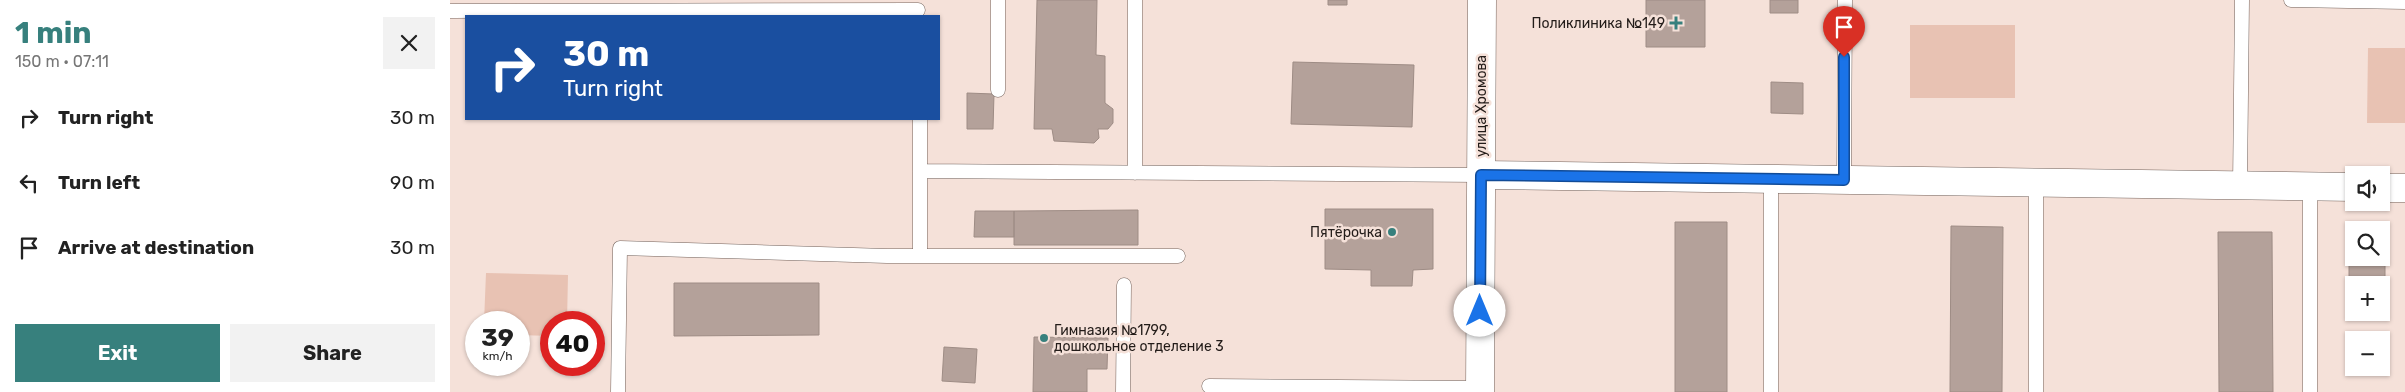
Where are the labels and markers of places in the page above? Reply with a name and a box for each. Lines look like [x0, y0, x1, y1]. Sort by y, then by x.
pin [1823, 6, 1865, 57]
place label: Поликлиника №149 [1532, 15, 1665, 32]
marker: Поликлиника №149 [1669, 16, 1683, 30]
place label: Пятёрочка [1310, 224, 1382, 241]
marker: Пятёрочка [1386, 226, 1398, 238]
place label: Гимназия №1799, дошкольное отделение 3 [1054, 322, 1224, 355]
marker: Гимназия №1799, дошкольное отделение 3 [1038, 332, 1050, 344]

